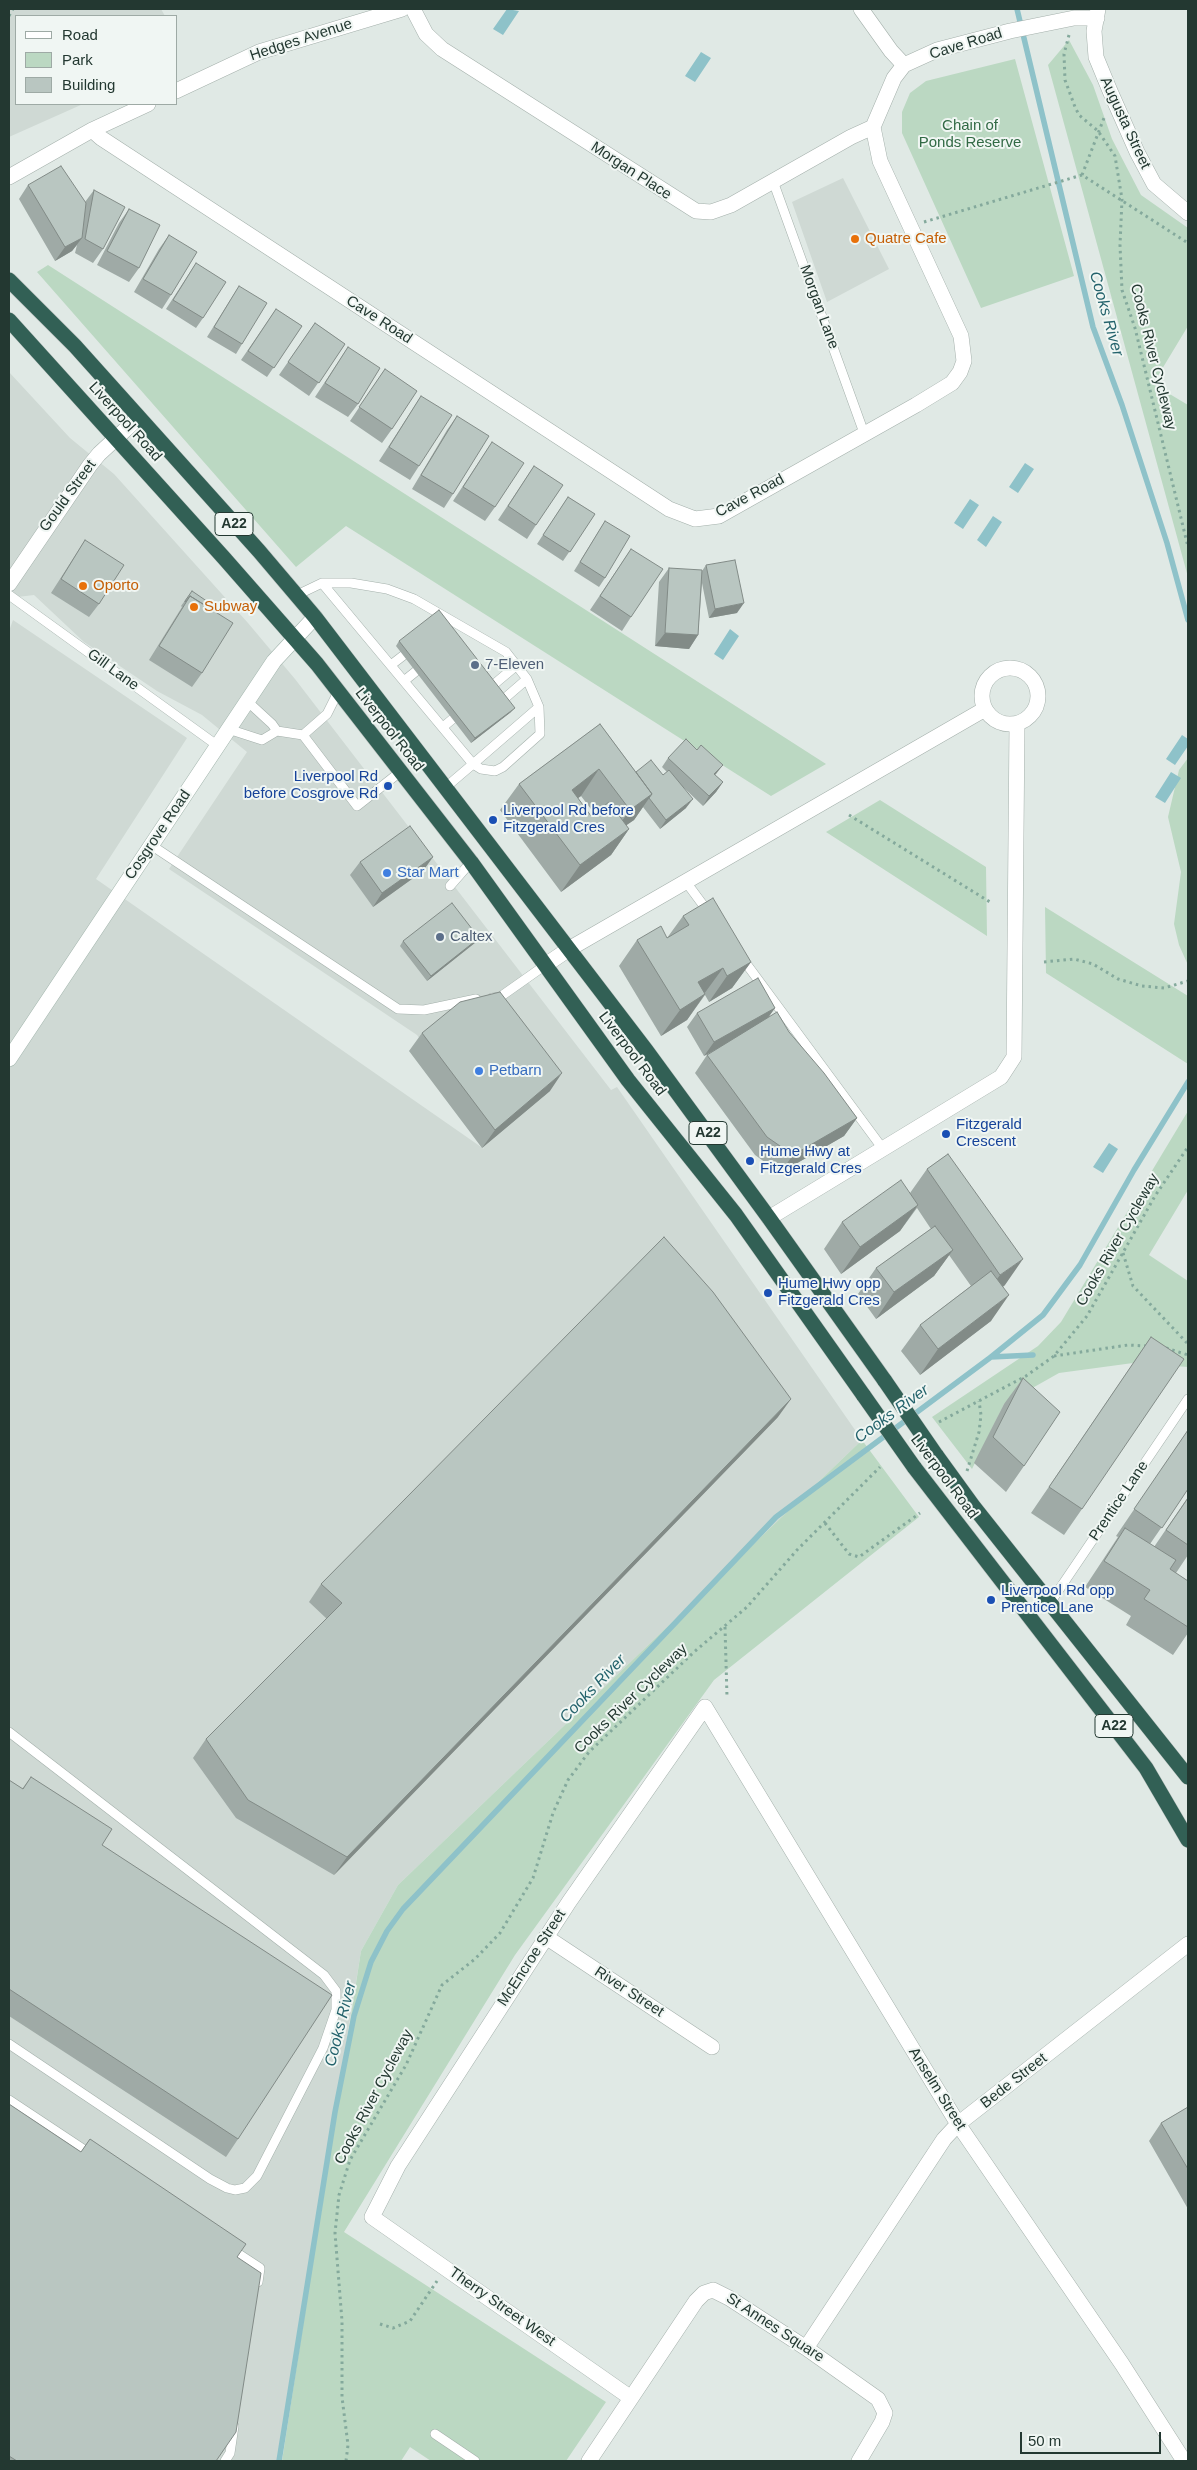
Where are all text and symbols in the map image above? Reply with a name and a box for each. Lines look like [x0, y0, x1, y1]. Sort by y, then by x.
legend [15, 15, 178, 105]
street label: Hedges Avenue [248, 15, 354, 65]
street label: Cave Road [927, 24, 1005, 64]
text: Road [62, 26, 98, 43]
text: Park [62, 51, 93, 68]
street label: Augusta Street [1096, 74, 1154, 172]
text: Building [62, 76, 115, 93]
park label: Chain of Ponds Reserve [919, 117, 1021, 152]
street label: Morgan Place [587, 138, 675, 204]
place label: Quatre Cafe [865, 230, 947, 248]
marker: Quatre Cafe [849, 233, 861, 245]
street label: Morgan Lane [795, 262, 843, 352]
water label: Cooks River [1085, 269, 1127, 359]
street label: Cooks River Cycleway [1126, 282, 1180, 432]
street label: Cave Road [343, 292, 415, 348]
street label: Liverpool Road [85, 378, 165, 466]
street label: Gould Street [36, 457, 100, 535]
street label: Cave Road [713, 470, 787, 522]
road number: A22 [215, 512, 253, 536]
place label: Oporto [93, 577, 139, 595]
marker: Oporto [77, 580, 89, 592]
place label: Subway [204, 598, 257, 616]
marker: Subway [188, 601, 200, 613]
street label: Gill Lane [84, 645, 142, 695]
place label: 7-Eleven [485, 656, 544, 674]
marker: 7-Eleven [469, 659, 481, 671]
street label: Liverpool Road [351, 685, 427, 775]
place label: Liverpool Rd before Cosgrove Rd [244, 768, 378, 803]
marker: Liverpool Rd before Cosgrove Rd [382, 780, 394, 792]
street label: Cosgrove Road [121, 787, 195, 883]
place label: Liverpool Rd before Fitzgerald Cres [503, 802, 634, 837]
marker: Liverpool Rd before Fitzgerald Cres [487, 814, 499, 826]
place label: Star Mart [397, 864, 459, 882]
marker: Star Mart [381, 867, 393, 879]
place label: Caltex [450, 928, 493, 946]
marker: Caltex [434, 931, 446, 943]
street label: Liverpool Road [594, 1008, 670, 1100]
place label: Petbarn [489, 1062, 542, 1080]
marker: Petbarn [473, 1065, 485, 1077]
place label: Fitzgerald Crescent [956, 1116, 1022, 1151]
road number: A22 [689, 1122, 727, 1144]
marker: Fitzgerald Crescent [940, 1128, 952, 1140]
place label: Hume Hwy at Fitzgerald Cres [760, 1143, 862, 1178]
marker: Hume Hwy at Fitzgerald Cres [744, 1155, 756, 1167]
street label: Cooks River Cycleway [1073, 1171, 1163, 1309]
place label: Hume Hwy opp Fitzgerald Cres [778, 1275, 881, 1310]
marker: Hume Hwy opp Fitzgerald Cres [762, 1287, 774, 1299]
water label: Cooks River [851, 1381, 933, 1447]
street label: Liverpool Road [906, 1431, 982, 1523]
street label: Prentice Lane [1086, 1458, 1152, 1544]
place label: Liverpool Rd opp Prentice Lane [1001, 1582, 1114, 1617]
marker: Liverpool Rd opp Prentice Lane [985, 1594, 997, 1606]
street label: Cooks River Cycleway [571, 1640, 691, 1758]
water label: Cooks River [556, 1651, 630, 1727]
road number: A22 [1095, 1714, 1133, 1738]
street label: McEncroe Street [494, 1906, 570, 2010]
street label: River Street [591, 1963, 667, 2021]
water label: Cooks River [321, 1979, 361, 2069]
street label: Cooks River Cycleway [331, 2027, 417, 2167]
street label: Anselm Street [904, 2044, 970, 2134]
street label: Bede Street [977, 2050, 1051, 2112]
street label: Therry Street West [445, 2264, 559, 2350]
street label: St Annes Square [723, 2290, 827, 2366]
scale bar [1022, 2422, 1163, 2454]
text: 50 m [1028, 2432, 1061, 2449]

